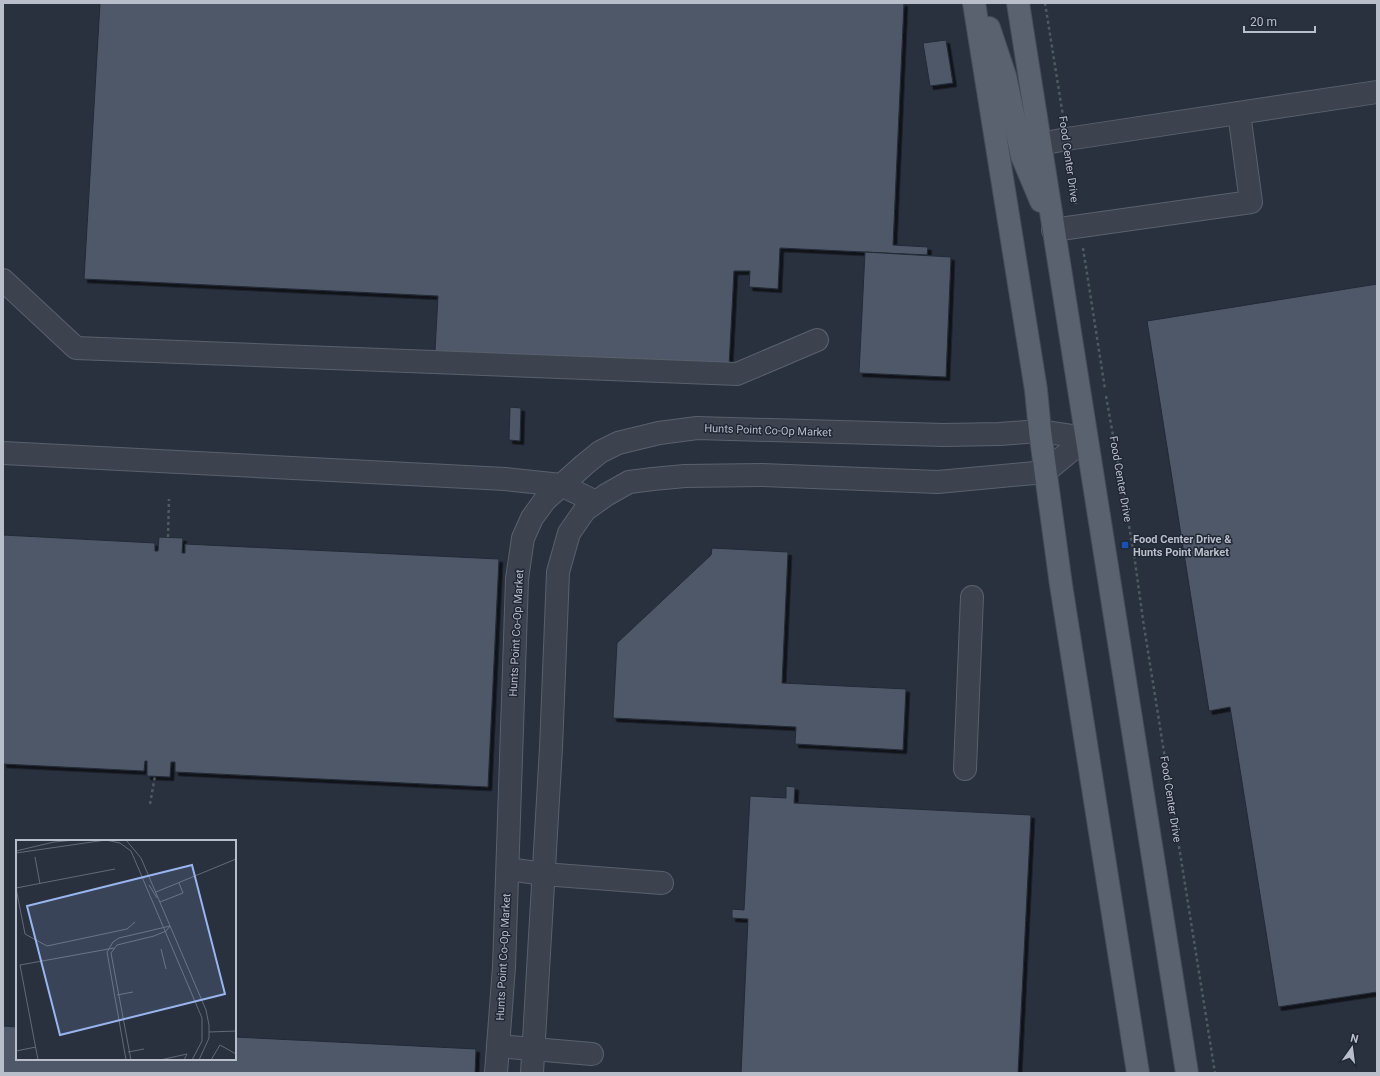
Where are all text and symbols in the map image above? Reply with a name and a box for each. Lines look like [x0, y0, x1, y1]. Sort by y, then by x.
scale bar [1244, 8, 1315, 34]
text: 20 m [1250, 15, 1277, 29]
street label: Food Center Drive [1056, 115, 1081, 203]
street label: Hunts Point Co-Op Market [704, 422, 832, 439]
street label: Food Center Drive [1107, 435, 1135, 523]
place label: Food Center Drive & Hunts Point Market [1133, 533, 1232, 559]
marker: Food Center Drive & Hunts Point Market [1120, 540, 1130, 550]
street label: Hunts Point Co-Op Market [507, 569, 526, 697]
street label: Food Center Drive [1157, 755, 1184, 843]
inset map [16, 840, 236, 1060]
street label: Hunts Point Co-Op Market [494, 893, 513, 1021]
north arrow [1332, 1028, 1372, 1068]
text: N [1349, 1032, 1360, 1046]

